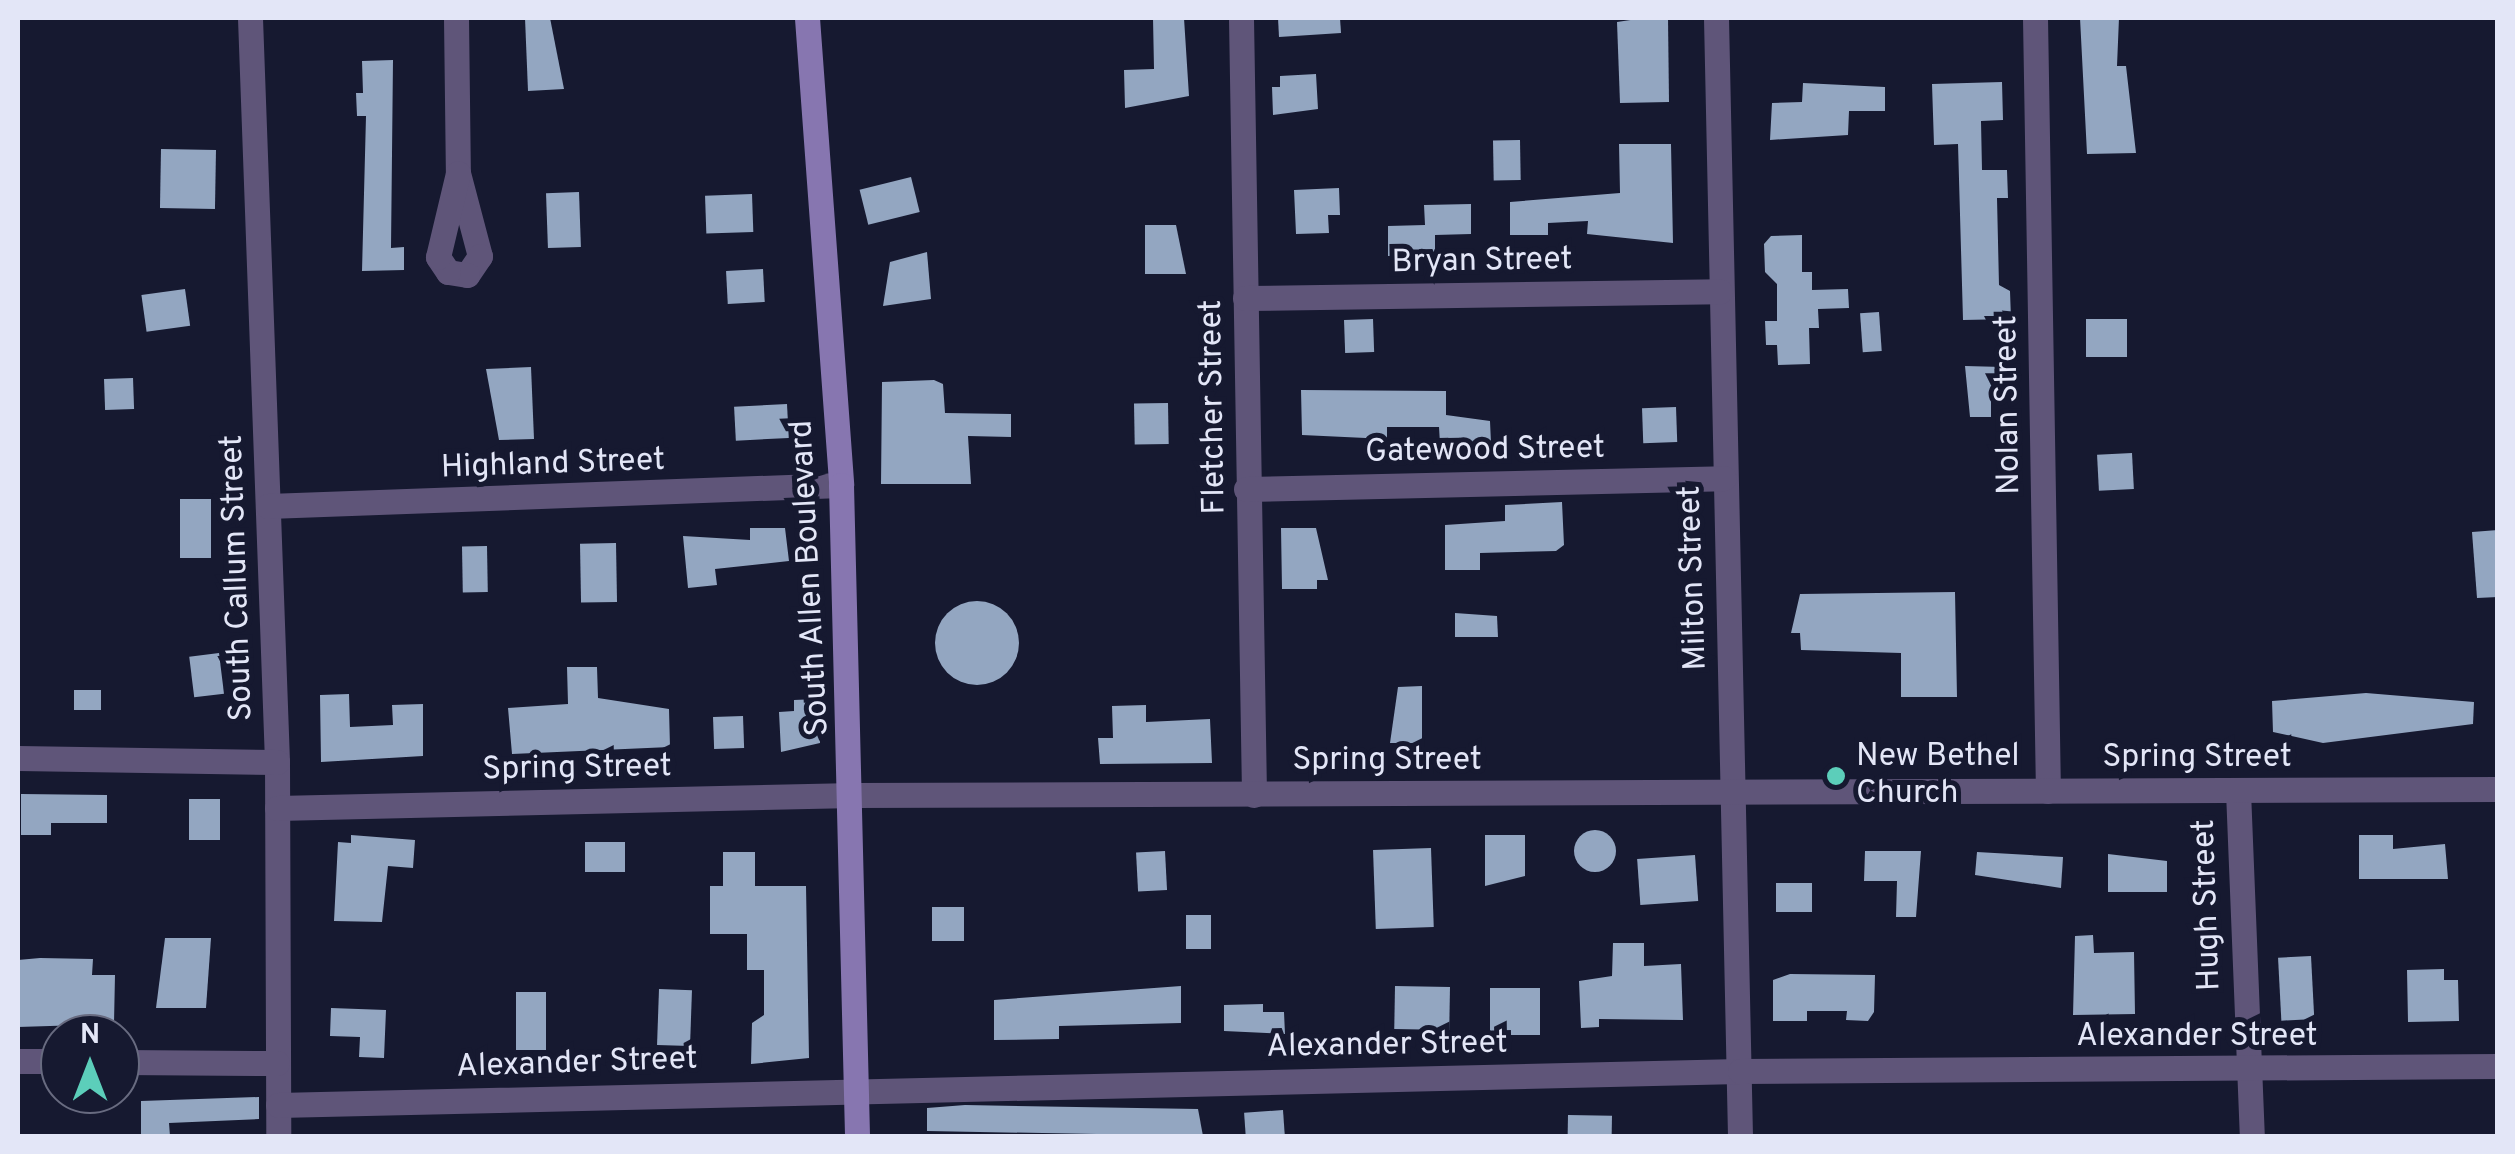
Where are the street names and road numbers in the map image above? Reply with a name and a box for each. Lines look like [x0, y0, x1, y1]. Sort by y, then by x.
street label: Bryan Street [1391, 241, 1573, 283]
street label: Fletcher Street [1193, 299, 1235, 515]
street label: Nolan Street [1988, 315, 2030, 495]
street label: South Allen Boulevard [784, 418, 838, 738]
street label: Gatewood Street [1365, 430, 1605, 472]
street label: South Callum Street [214, 434, 262, 722]
street label: Highland Street [440, 442, 666, 488]
street label: Milton Street [1672, 485, 1716, 671]
street label: Spring Street [2102, 739, 2292, 777]
street label: Spring Street [1292, 742, 1482, 780]
street label: Spring Street [482, 748, 672, 790]
street label: Hugh Street [2186, 818, 2230, 992]
street label: Alexander Street [2076, 1018, 2318, 1056]
street label: Alexander Street [1266, 1025, 1508, 1067]
street label: Alexander Street [456, 1041, 698, 1087]

